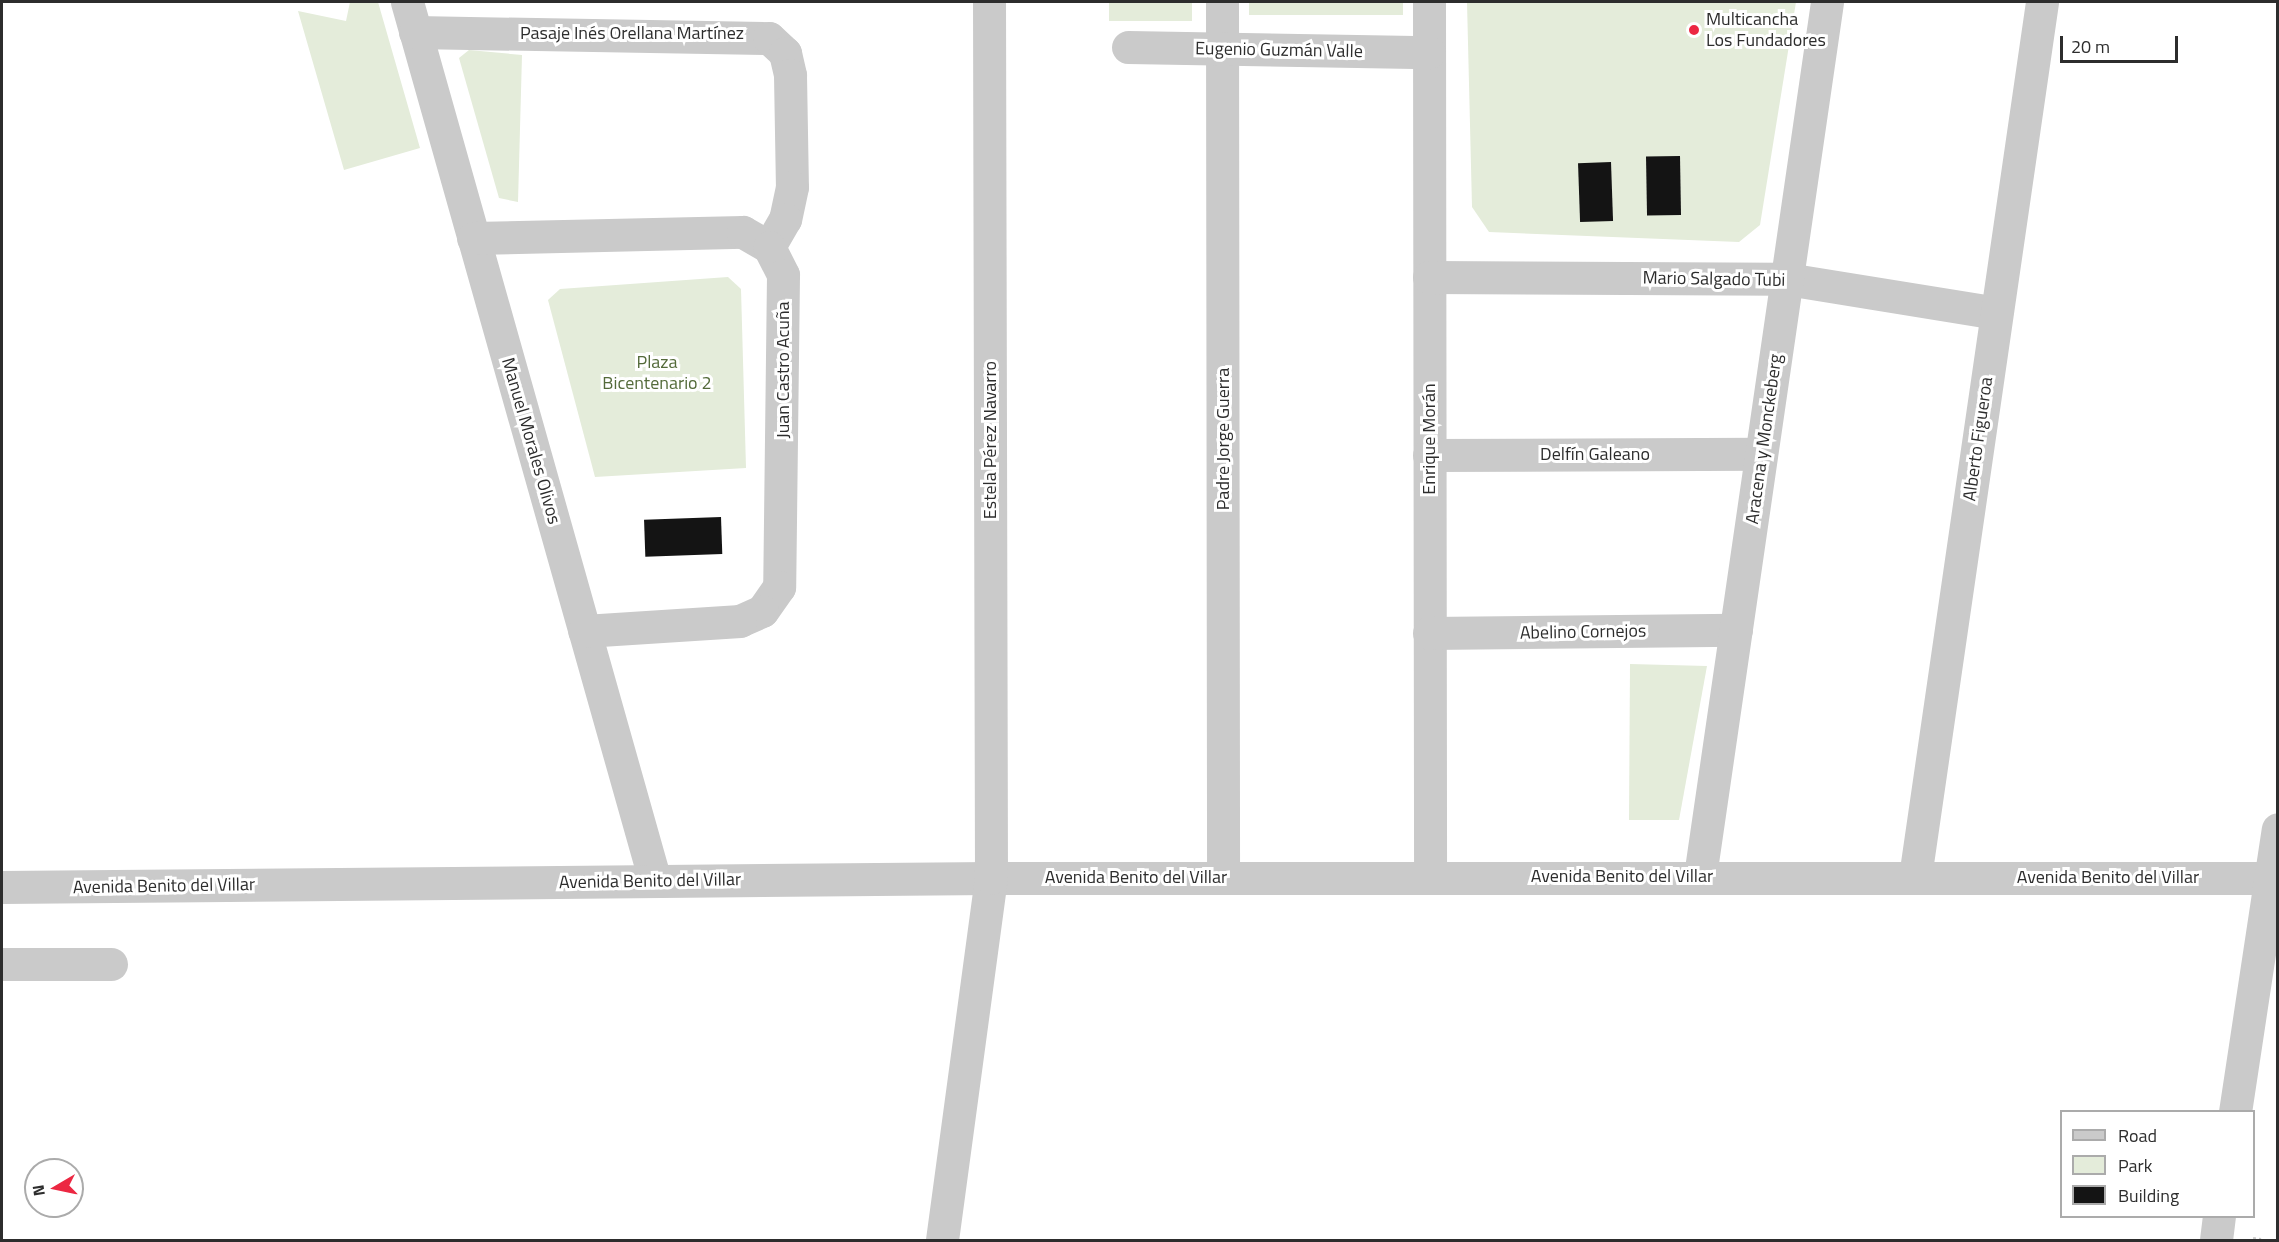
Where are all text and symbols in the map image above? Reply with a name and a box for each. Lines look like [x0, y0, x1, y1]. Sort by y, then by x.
place label: Multicancha Los Fundadores [1706, 9, 1826, 52]
street label: Pasaje Inés Orellana Martínez [520, 22, 744, 44]
marker: Multicancha Los Fundadores [1687, 23, 1701, 37]
scale bar [2063, 24, 2182, 62]
text: 20 m [2071, 33, 2110, 60]
street label: Eugenio Guzmán Valle [1195, 38, 1363, 62]
street label: Mario Salgado Tubi [1642, 267, 1786, 291]
street label: Juan Castro Acuña [772, 301, 794, 439]
park label: Plaza Bicentenario 2 [602, 352, 712, 394]
street label: Aracena y Monckeberg [1741, 353, 1787, 525]
street label: Manuel Morales Olivos [497, 355, 565, 527]
street label: Estela Pérez Navarro [979, 361, 1001, 519]
street label: Padre Jorge Guerra [1212, 368, 1234, 510]
street label: Alberto Figueroa [1959, 375, 1997, 503]
street label: Enrique Morán [1418, 383, 1440, 495]
street label: Delfín Galeano [1540, 443, 1650, 465]
street label: Abelino Cornejos [1520, 620, 1646, 644]
street label: Avenida Benito del Villar [1531, 865, 1713, 887]
street label: Avenida Benito del Villar [1045, 866, 1227, 888]
street label: Avenida Benito del Villar [2017, 866, 2199, 888]
street label: Avenida Benito del Villar [559, 869, 741, 893]
street label: Avenida Benito del Villar [73, 874, 255, 898]
legend [2060, 1110, 2255, 1218]
text: Road [2118, 1122, 2157, 1149]
text: Park [2118, 1152, 2152, 1179]
north arrow [24, 1158, 84, 1218]
text: Building [2118, 1182, 2179, 1209]
text: N [25, 1183, 51, 1198]

